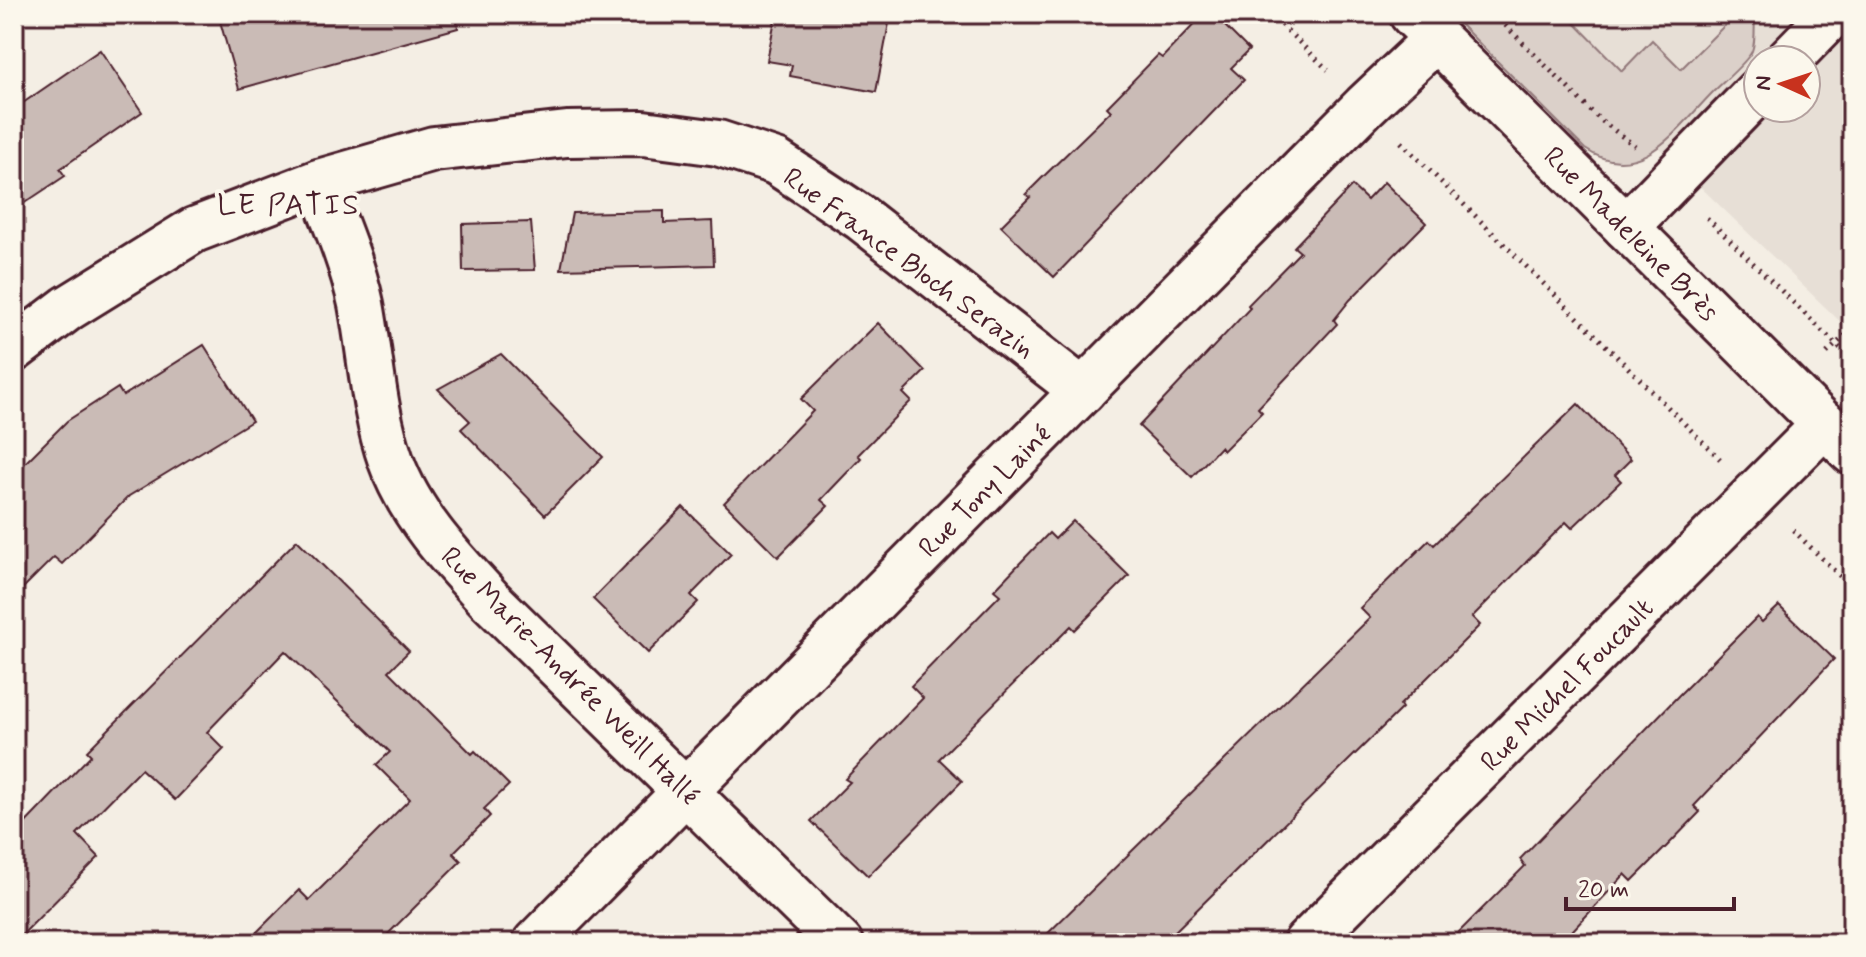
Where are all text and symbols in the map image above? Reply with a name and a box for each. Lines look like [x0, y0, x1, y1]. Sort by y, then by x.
north arrow [1742, 44, 1822, 124]
text: N [1750, 75, 1778, 91]
street label: Rue Madeleine Brès [1535, 139, 1726, 330]
street label: Rue France Bloch Serazin [775, 160, 1042, 368]
district label: LE PATIS [217, 186, 361, 225]
street label: Rue Tony Lainé [911, 417, 1060, 566]
street label: Rue Marie-Andrée Weill Hallé [432, 539, 707, 814]
street label: Rue Michel Foucault [1473, 591, 1663, 781]
scale bar [1566, 861, 1734, 911]
text: 20 m [1578, 875, 1629, 906]

